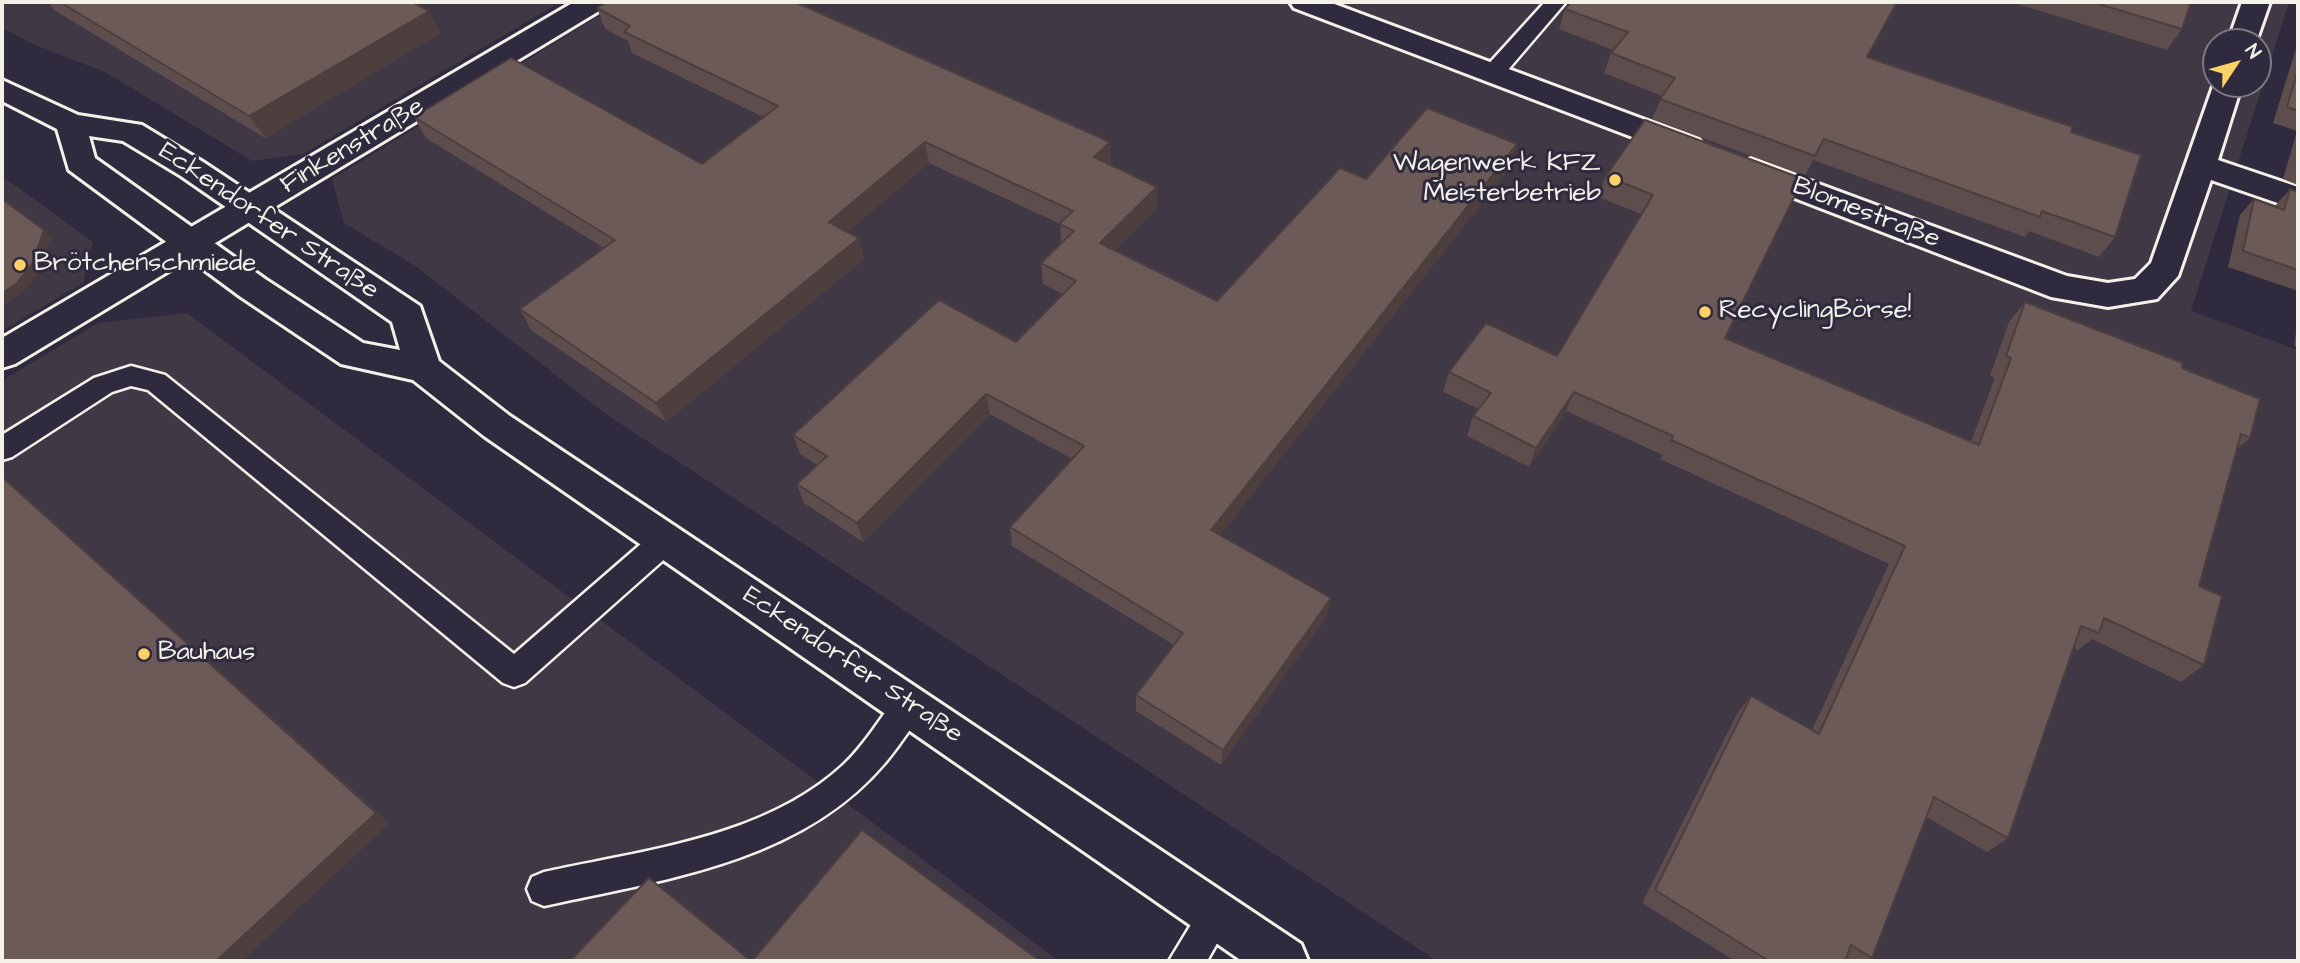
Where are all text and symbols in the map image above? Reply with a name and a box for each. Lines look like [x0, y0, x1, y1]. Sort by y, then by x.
north arrow [2202, 28, 2272, 98]
text: N [2238, 39, 2267, 64]
street label: Finkenstraße [276, 92, 430, 202]
street label: Eckendorfer Straße [152, 137, 384, 307]
place label: Wagenwerk KFZ Meisterbetrieb [1393, 149, 1601, 210]
marker: Wagenwerk KFZ Meisterbetrieb [1607, 172, 1623, 188]
street label: Blomestraße [1788, 172, 1944, 256]
place label: Brötchenschmiede [34, 249, 256, 281]
marker: Brötchenschmiede [12, 257, 28, 273]
place label: RecyclingBörse! [1719, 296, 1911, 328]
marker: RecyclingBörse! [1697, 304, 1713, 320]
street label: Eckendorfer Straße [736, 581, 968, 751]
place label: Bauhaus [158, 638, 255, 670]
marker: Bauhaus [136, 646, 152, 662]

